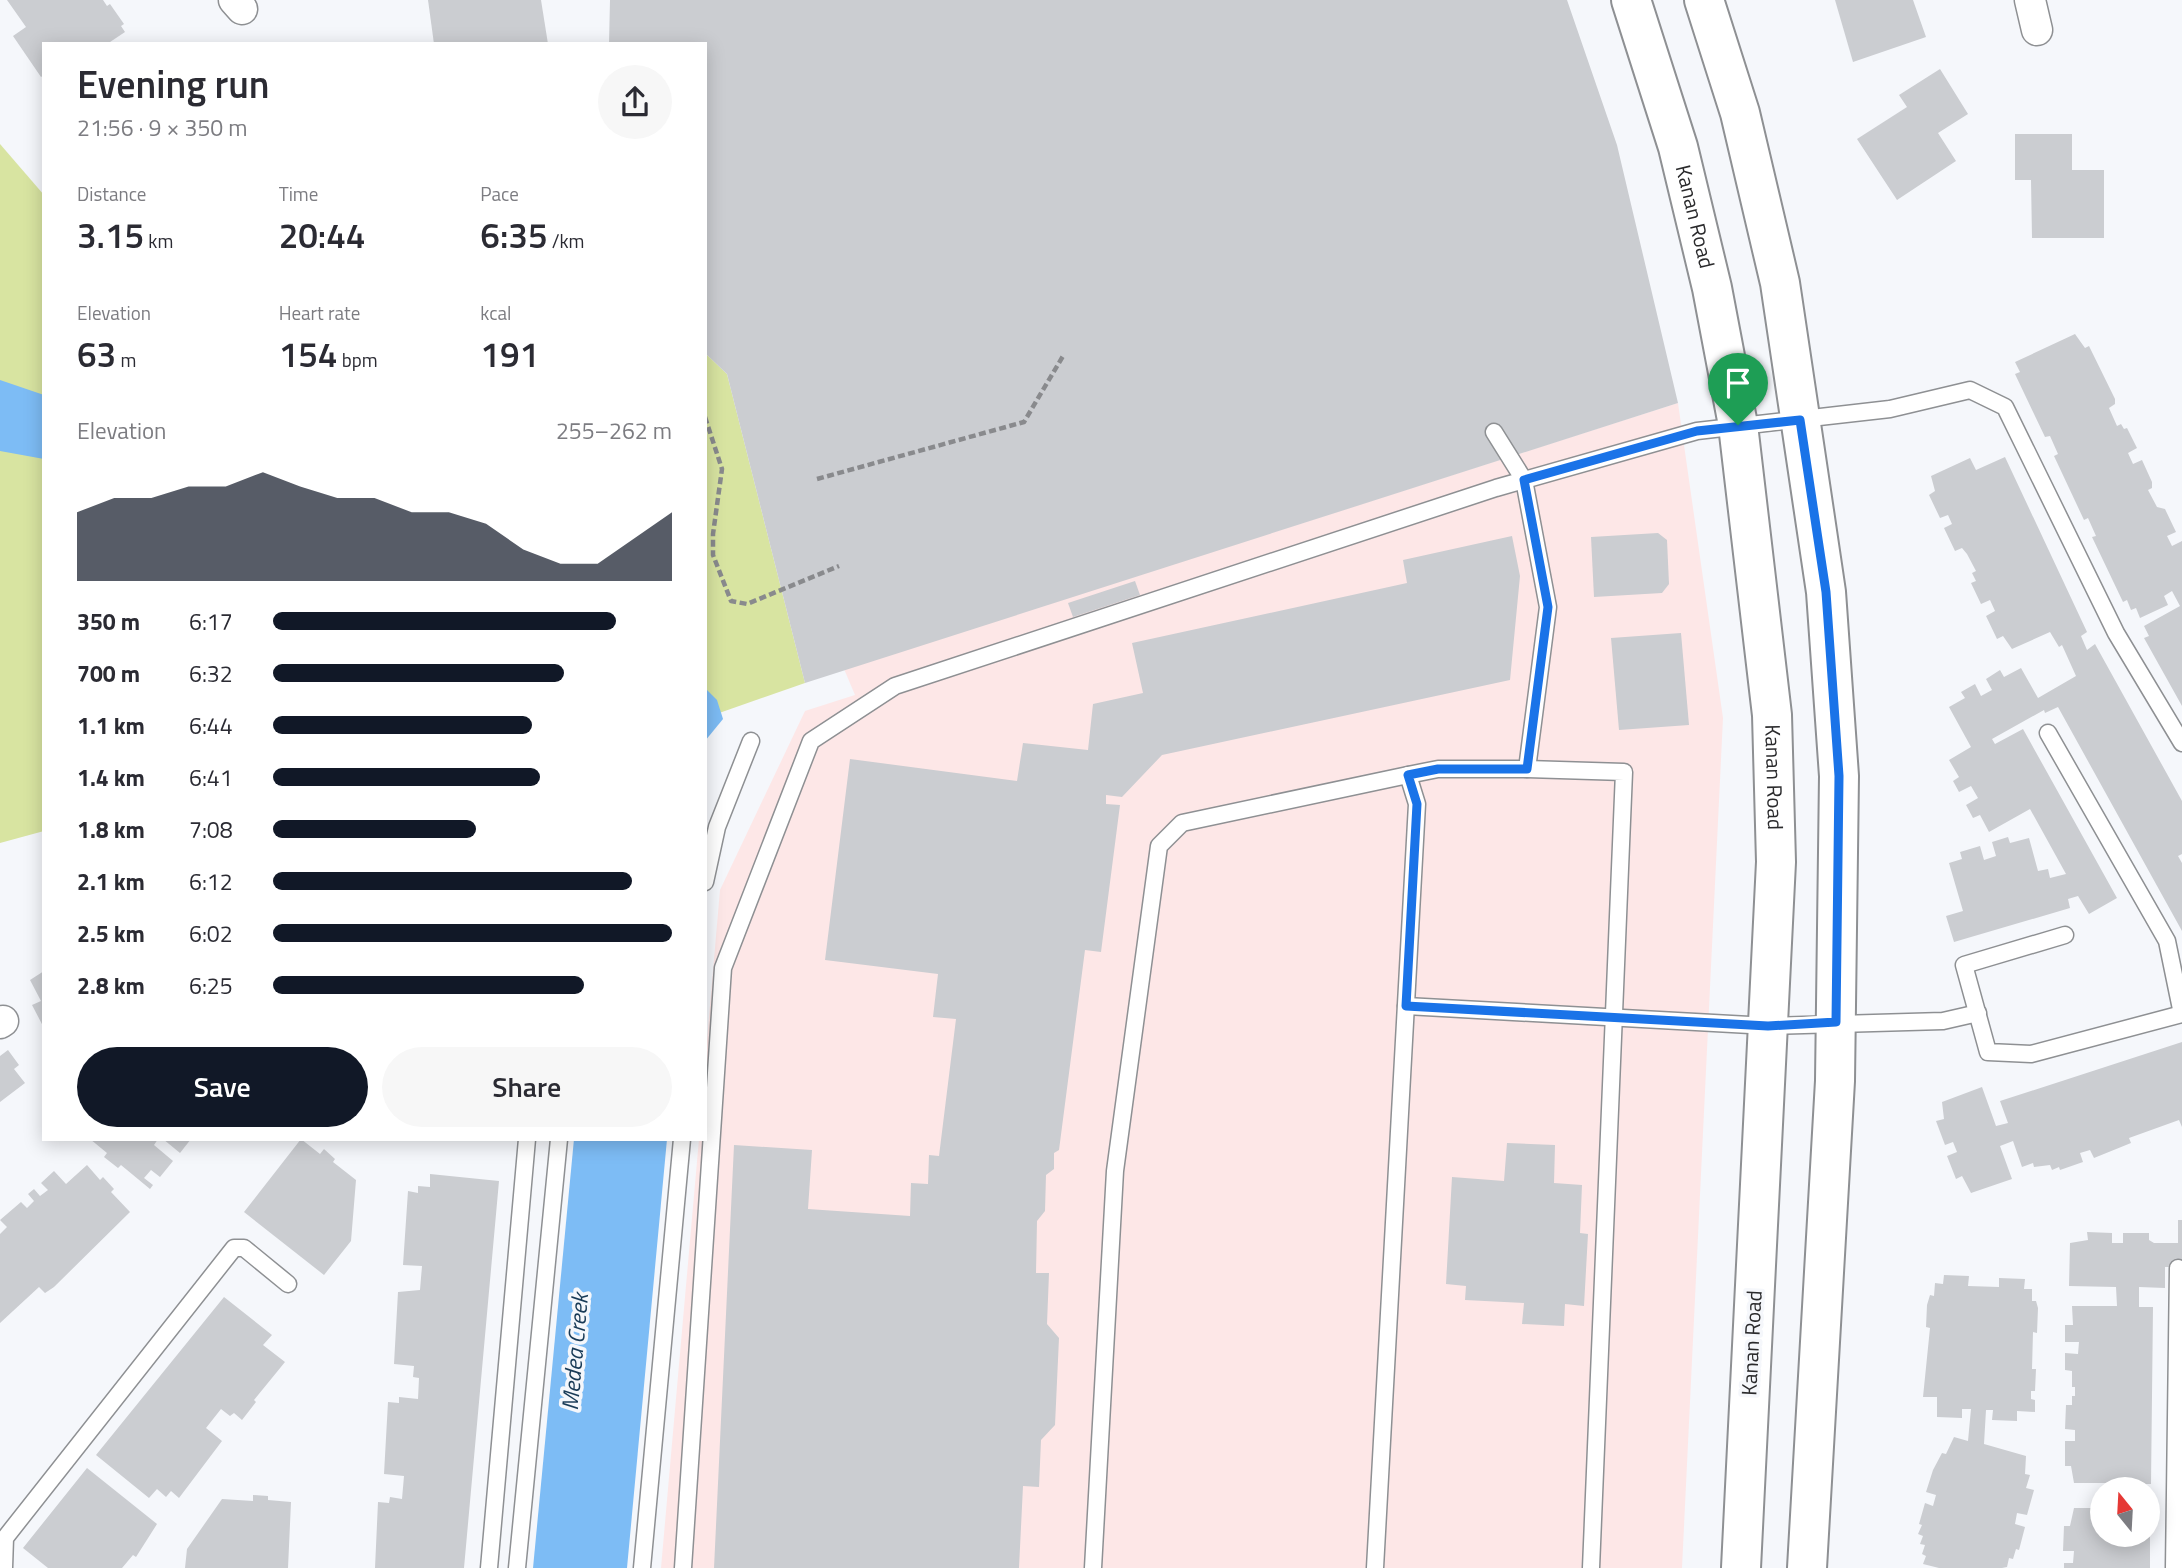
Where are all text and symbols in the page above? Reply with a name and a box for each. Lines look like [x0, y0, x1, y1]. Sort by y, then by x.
text: Evening run [77, 55, 270, 113]
button: share [598, 65, 672, 139]
text: 21:56 · 9 × 350 m [77, 110, 247, 145]
street label: Kanan Road [1668, 161, 1724, 272]
text: Distance [77, 179, 146, 208]
text: Time [279, 179, 318, 208]
text: Pace [480, 179, 519, 208]
text: 3.15 [77, 208, 144, 262]
text: 20:44 [279, 208, 365, 262]
text: 6:35 [480, 208, 548, 262]
text: km [144, 226, 173, 255]
text: /km [548, 226, 585, 255]
text: Elevation [77, 298, 151, 327]
text: Heart rate [279, 298, 360, 327]
text: kcal [480, 298, 511, 327]
text: 63 [77, 327, 116, 381]
text: 154 [279, 327, 337, 381]
text: 191 [480, 327, 539, 381]
text: m [116, 345, 136, 374]
text: bpm [337, 345, 378, 374]
pin [1708, 353, 1768, 425]
icon: arrive [1719, 364, 1757, 402]
text: Elevation [77, 413, 166, 448]
text: 255–262 m [556, 413, 672, 448]
text: 350 m [77, 604, 140, 639]
text: 6:17 [189, 604, 233, 639]
text: 700 m [77, 656, 140, 691]
text: 6:32 [189, 656, 233, 691]
text: 1.1 km [77, 708, 145, 743]
text: 6:44 [189, 708, 233, 743]
street label: Kanan Road [1757, 724, 1792, 830]
text: 1.4 km [77, 760, 145, 795]
text: 6:41 [189, 760, 233, 795]
text: 1.8 km [77, 812, 145, 847]
text: 7:08 [189, 812, 233, 847]
text: 2.1 km [77, 864, 145, 899]
text: 6:12 [189, 864, 233, 899]
text: 2.5 km [77, 916, 145, 951]
text: 6:02 [189, 916, 233, 951]
text: 2.8 km [77, 968, 145, 1003]
text: 6:25 [189, 968, 233, 1003]
button: Save [77, 1047, 368, 1127]
button: Share [382, 1047, 672, 1127]
water label: Medea Creek [552, 1289, 597, 1412]
street label: Kanan Road [1732, 1289, 1770, 1397]
north arrow [2090, 1477, 2160, 1547]
map controls [2090, 1477, 2160, 1547]

